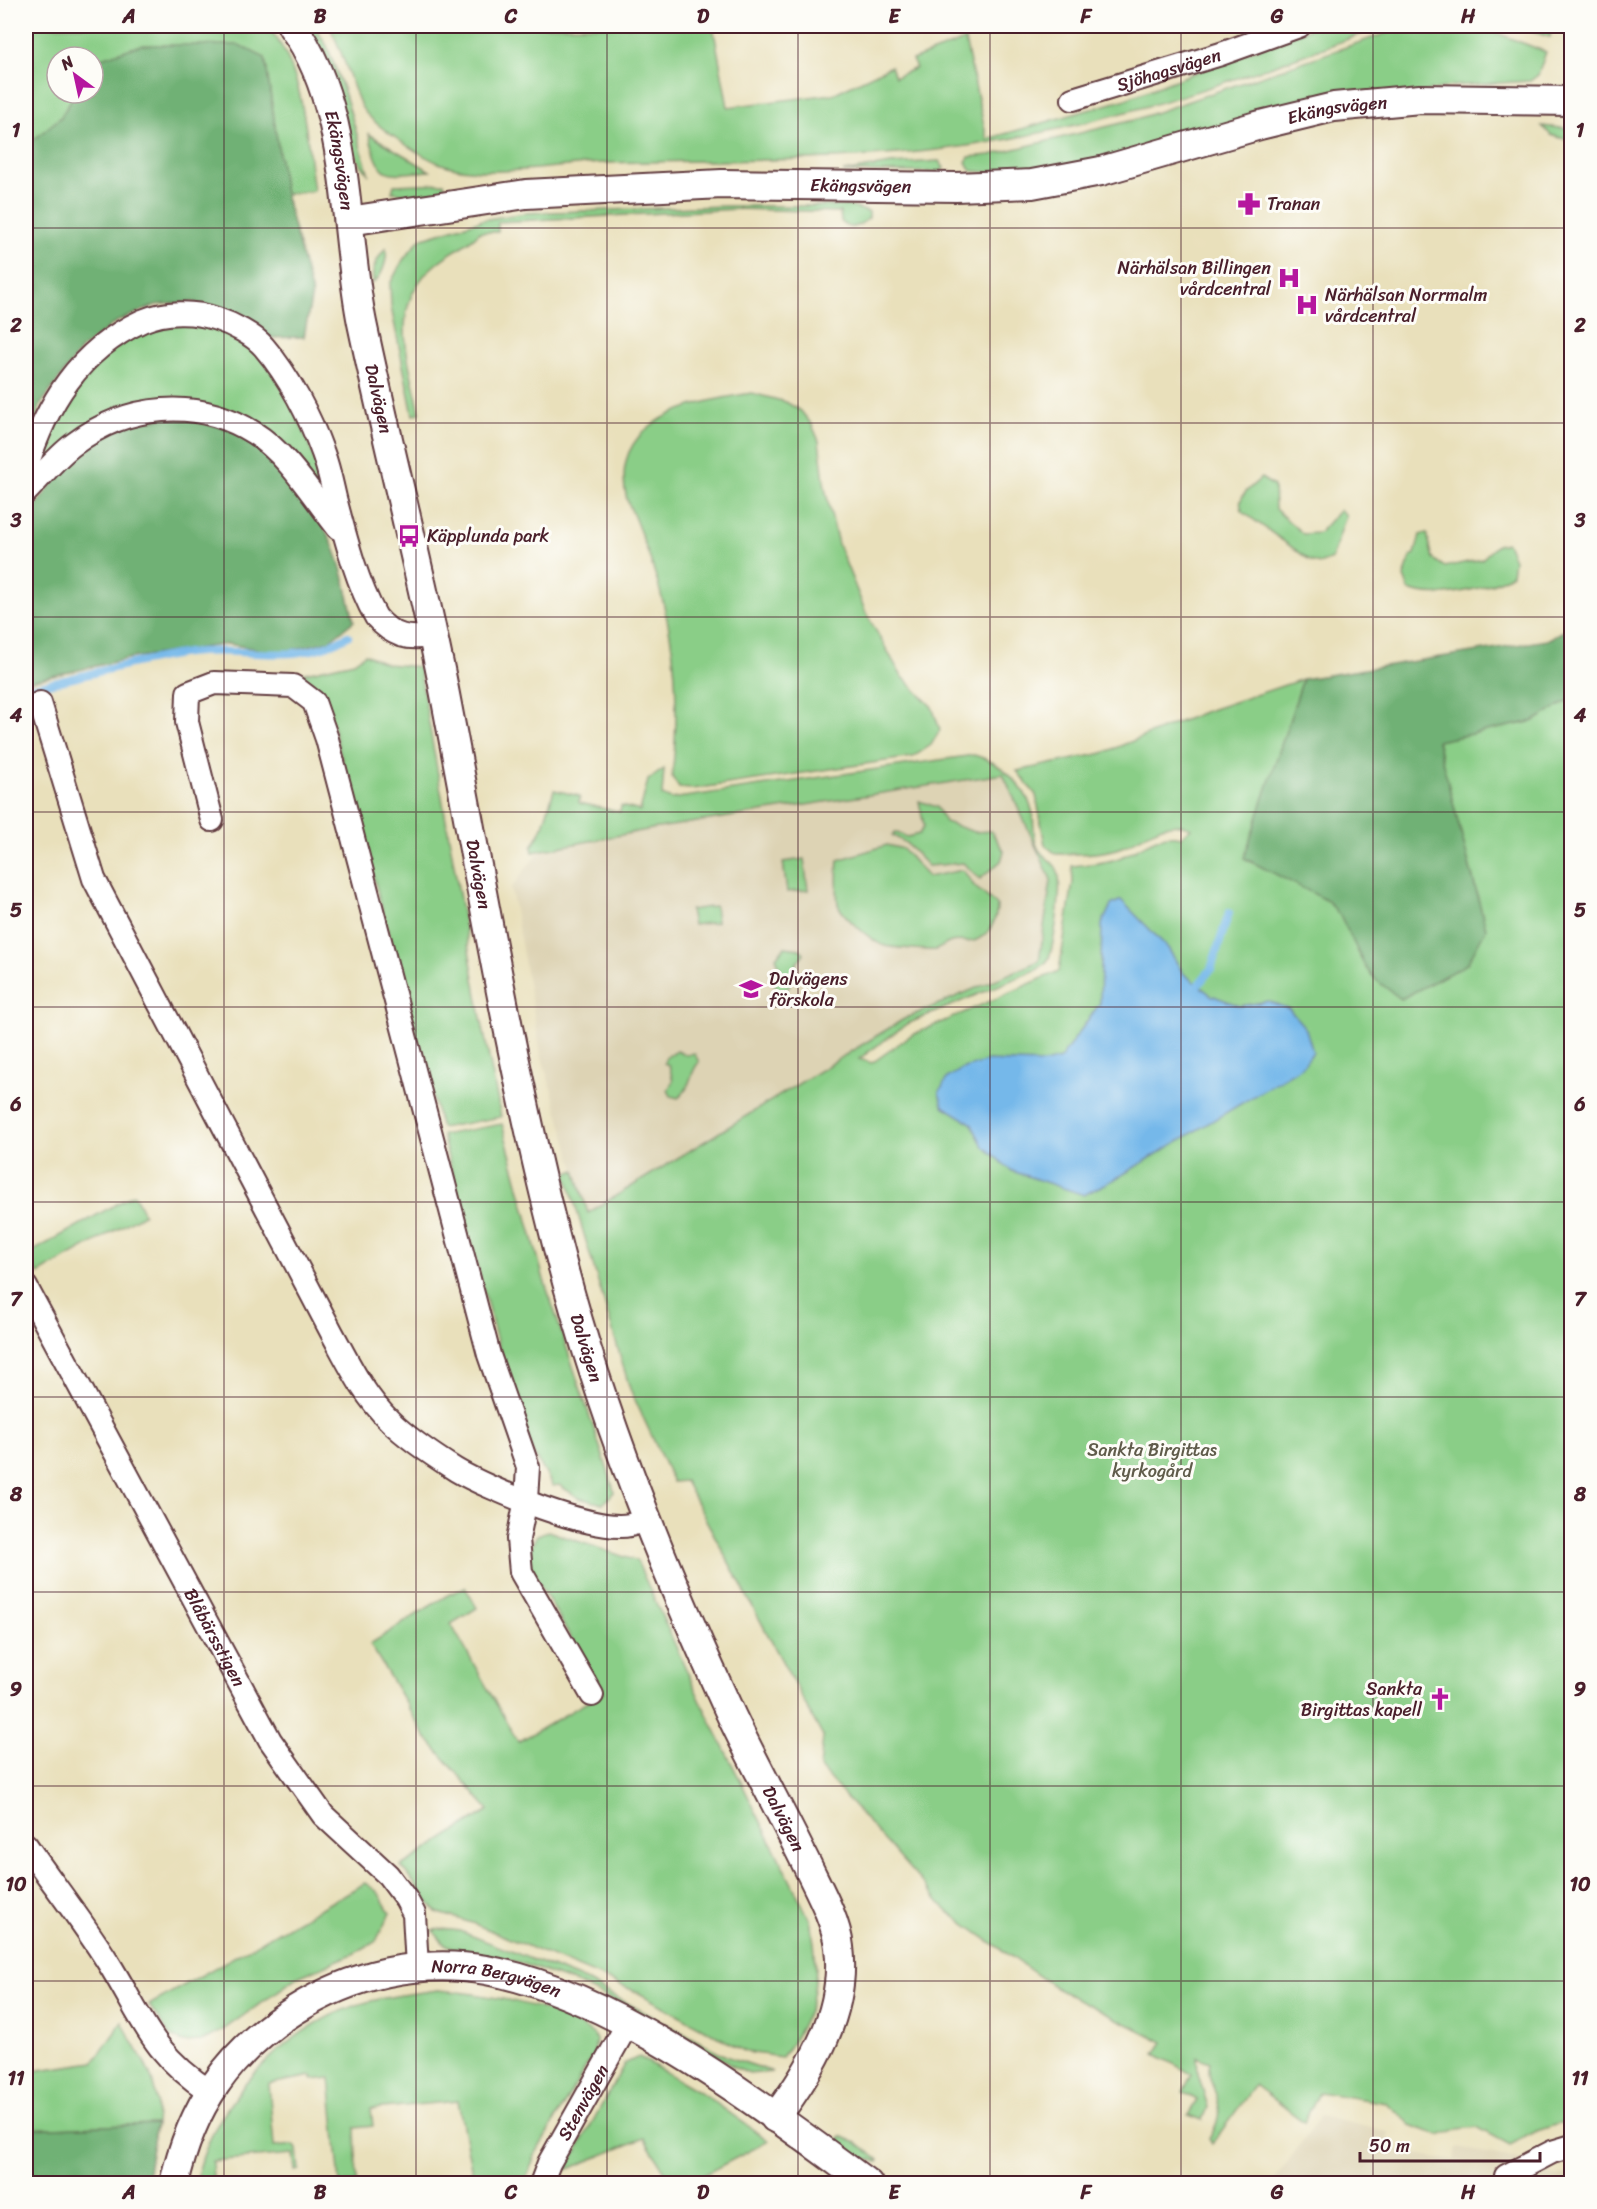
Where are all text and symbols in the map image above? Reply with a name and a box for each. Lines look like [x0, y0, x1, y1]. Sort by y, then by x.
text: A [121, 0, 136, 34]
text: B [314, 0, 327, 34]
text: C [504, 0, 518, 34]
text: D [697, 0, 710, 34]
text: E [888, 0, 901, 34]
text: F [1080, 0, 1093, 34]
text: G [1270, 0, 1284, 34]
text: H [1460, 0, 1476, 34]
street label: Sjöhagsvägen [1113, 39, 1225, 101]
north arrow [45, 45, 105, 105]
text: N [54, 47, 80, 79]
street label: Ekängsvägen [1284, 86, 1389, 134]
street label: Ekängsvägen [315, 107, 363, 212]
text: 1 [12, 113, 21, 148]
text: 1 [1576, 113, 1585, 148]
street label: Ekängsvägen [810, 169, 912, 202]
place label: Tranan [1267, 188, 1321, 220]
pharmacy icon: Tranan [1236, 191, 1262, 217]
place label: Närhälsan Billingen vårdcentral [1118, 252, 1272, 305]
hospital icon: Närhälsan Billingen vårdcentral [1276, 265, 1302, 291]
place label: Närhälsan Norrmalm vårdcentral [1325, 279, 1488, 332]
hospital icon: Närhälsan Norrmalm vårdcentral [1294, 292, 1320, 318]
text: 2 [9, 308, 22, 343]
text: 2 [1573, 308, 1586, 343]
street label: Dalvägen [355, 361, 402, 437]
text: 3 [10, 503, 22, 538]
text: 3 [1574, 503, 1586, 538]
place label: Käpplunda park [427, 520, 550, 552]
bus stop icon: Käpplunda park [396, 523, 422, 549]
text: 4 [9, 698, 23, 733]
text: 4 [1573, 698, 1587, 733]
street label: Dalvägen [456, 837, 501, 912]
text: 5 [10, 893, 22, 928]
text: 5 [1574, 893, 1586, 928]
place label: Dalvägens förskola [769, 963, 848, 1016]
school or university icon: Dalvägens förskola [738, 976, 764, 1002]
text: 6 [9, 1087, 22, 1122]
text: 6 [1573, 1087, 1586, 1122]
text: 7 [10, 1282, 23, 1317]
text: 7 [1574, 1282, 1587, 1317]
street label: Dalvägen [561, 1310, 612, 1387]
park label: Sankta Birgittas kyrkogård [1087, 1434, 1217, 1487]
text: 8 [9, 1477, 23, 1512]
text: 8 [1573, 1477, 1587, 1512]
street label: Blåbärsstigen [175, 1582, 255, 1693]
text: 9 [10, 1672, 22, 1707]
text: 9 [1574, 1672, 1586, 1707]
place label: Sankta Birgittas kapell [1301, 1673, 1423, 1726]
church icon: Sankta Birgittas kapell [1427, 1686, 1453, 1712]
street label: Dalvägen [753, 1780, 814, 1858]
text: 10 [5, 1867, 27, 1902]
text: 10 [1569, 1867, 1591, 1902]
street label: Norra Bergvägen [431, 1950, 566, 2007]
street label: Stenvägen [549, 2058, 618, 2147]
text: 11 [7, 2061, 25, 2096]
text: 11 [1571, 2061, 1589, 2096]
scale bar [1360, 2125, 1540, 2163]
text: 50 m [1369, 2130, 1410, 2162]
text: A [121, 2175, 136, 2209]
text: B [314, 2175, 327, 2209]
text: C [504, 2175, 518, 2209]
text: D [697, 2175, 710, 2209]
text: E [888, 2175, 901, 2209]
text: F [1080, 2175, 1093, 2209]
text: G [1270, 2175, 1284, 2209]
text: H [1460, 2175, 1476, 2209]

